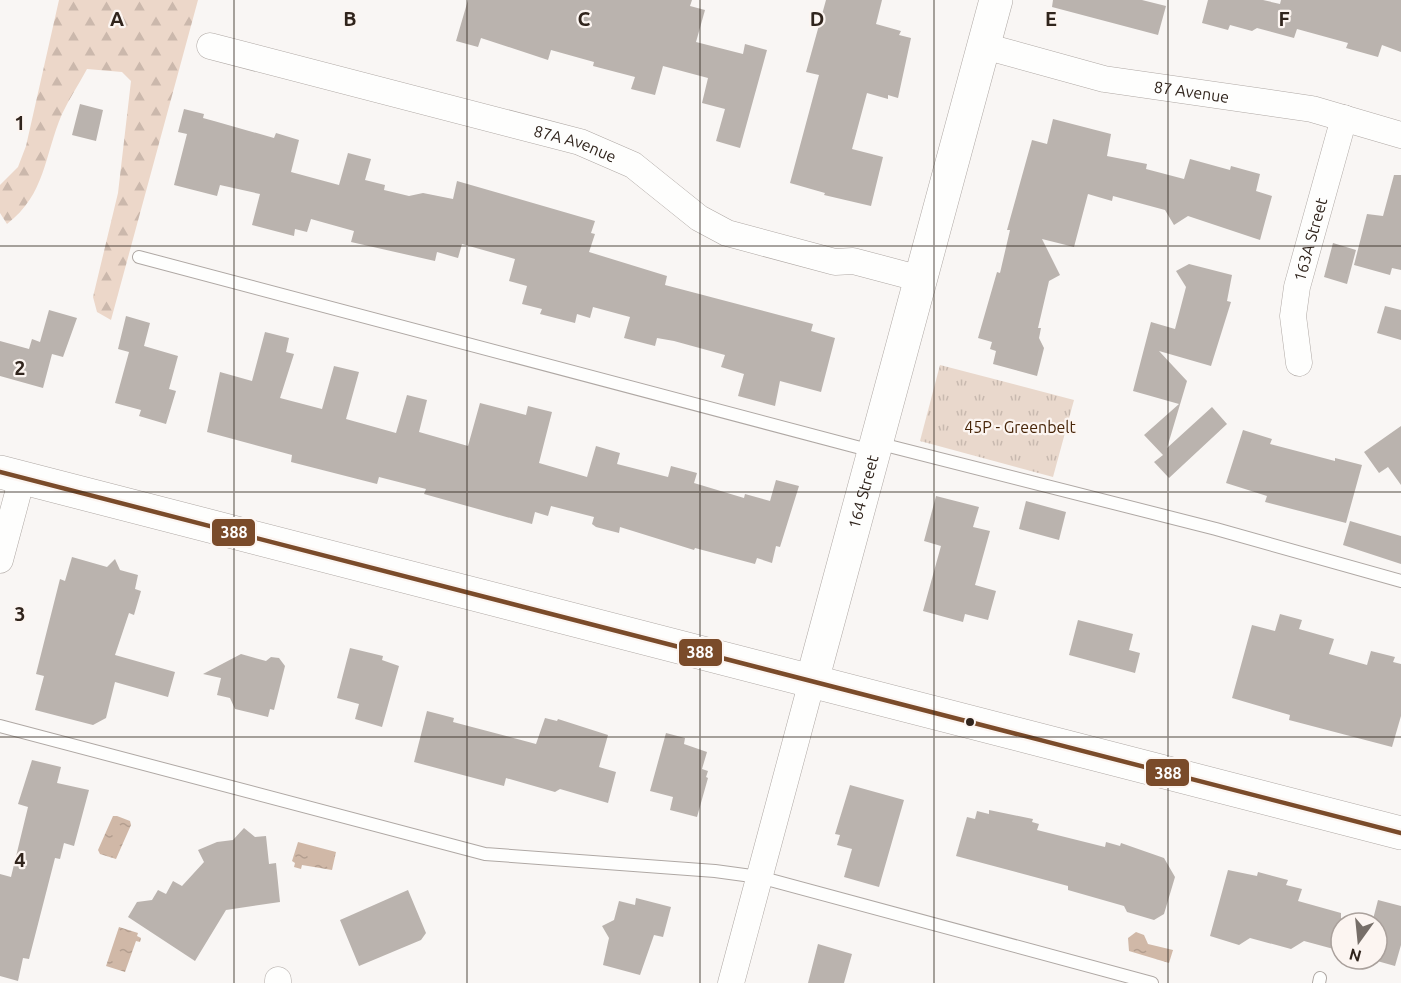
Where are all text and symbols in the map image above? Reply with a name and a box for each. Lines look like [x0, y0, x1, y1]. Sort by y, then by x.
text: A [110, 7, 124, 30]
text: B [343, 7, 357, 30]
text: C [578, 7, 591, 30]
text: D [810, 7, 824, 30]
text: E [1045, 7, 1057, 30]
text: F [1278, 7, 1290, 30]
street label: 87 Avenue [1153, 77, 1230, 106]
text: 1 [14, 111, 26, 134]
street label: 87A Avenue [532, 121, 619, 166]
street label: 163A Street [1290, 195, 1331, 283]
text: 2 [14, 356, 26, 379]
park label: 45P - Greenbelt [964, 418, 1077, 436]
street label: 164 Street [845, 452, 882, 531]
line badge: 388 [211, 518, 256, 547]
text: 388 [220, 523, 248, 541]
text: 3 [14, 602, 26, 625]
line badge: 388 [678, 638, 723, 667]
text: 388 [686, 643, 714, 661]
unlabelled marker [964, 716, 976, 728]
line badge: 388 [1145, 758, 1190, 787]
text: 388 [1154, 764, 1182, 782]
text: 4 [14, 848, 26, 871]
north arrow [1329, 911, 1389, 971]
text: N [1347, 945, 1363, 966]

